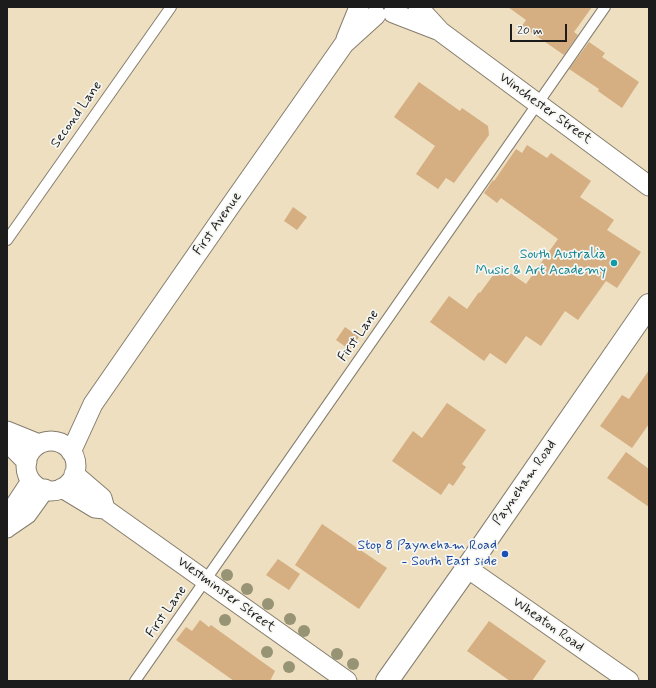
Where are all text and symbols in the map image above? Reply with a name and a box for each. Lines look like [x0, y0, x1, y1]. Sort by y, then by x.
scale bar [512, 16, 569, 42]
text: 20 m [517, 23, 543, 39]
street label: Winchester Street [495, 70, 595, 148]
street label: Second Lane [48, 78, 106, 152]
street label: First Avenue [190, 189, 246, 259]
place label: South Australia Music & Art Academy [475, 247, 606, 280]
marker: South Australia Music & Art Academy [609, 258, 619, 268]
street label: First Lane [335, 307, 383, 365]
street label: Payneham Road [489, 437, 561, 529]
place label: Stop 8 Payneham Road - South East side [357, 538, 497, 570]
marker: Stop 8 Payneham Road - South East side [500, 549, 510, 559]
street label: Westminster Street [174, 554, 278, 636]
street label: First Lane [143, 583, 191, 641]
street label: Wheaton Road [509, 594, 587, 656]

